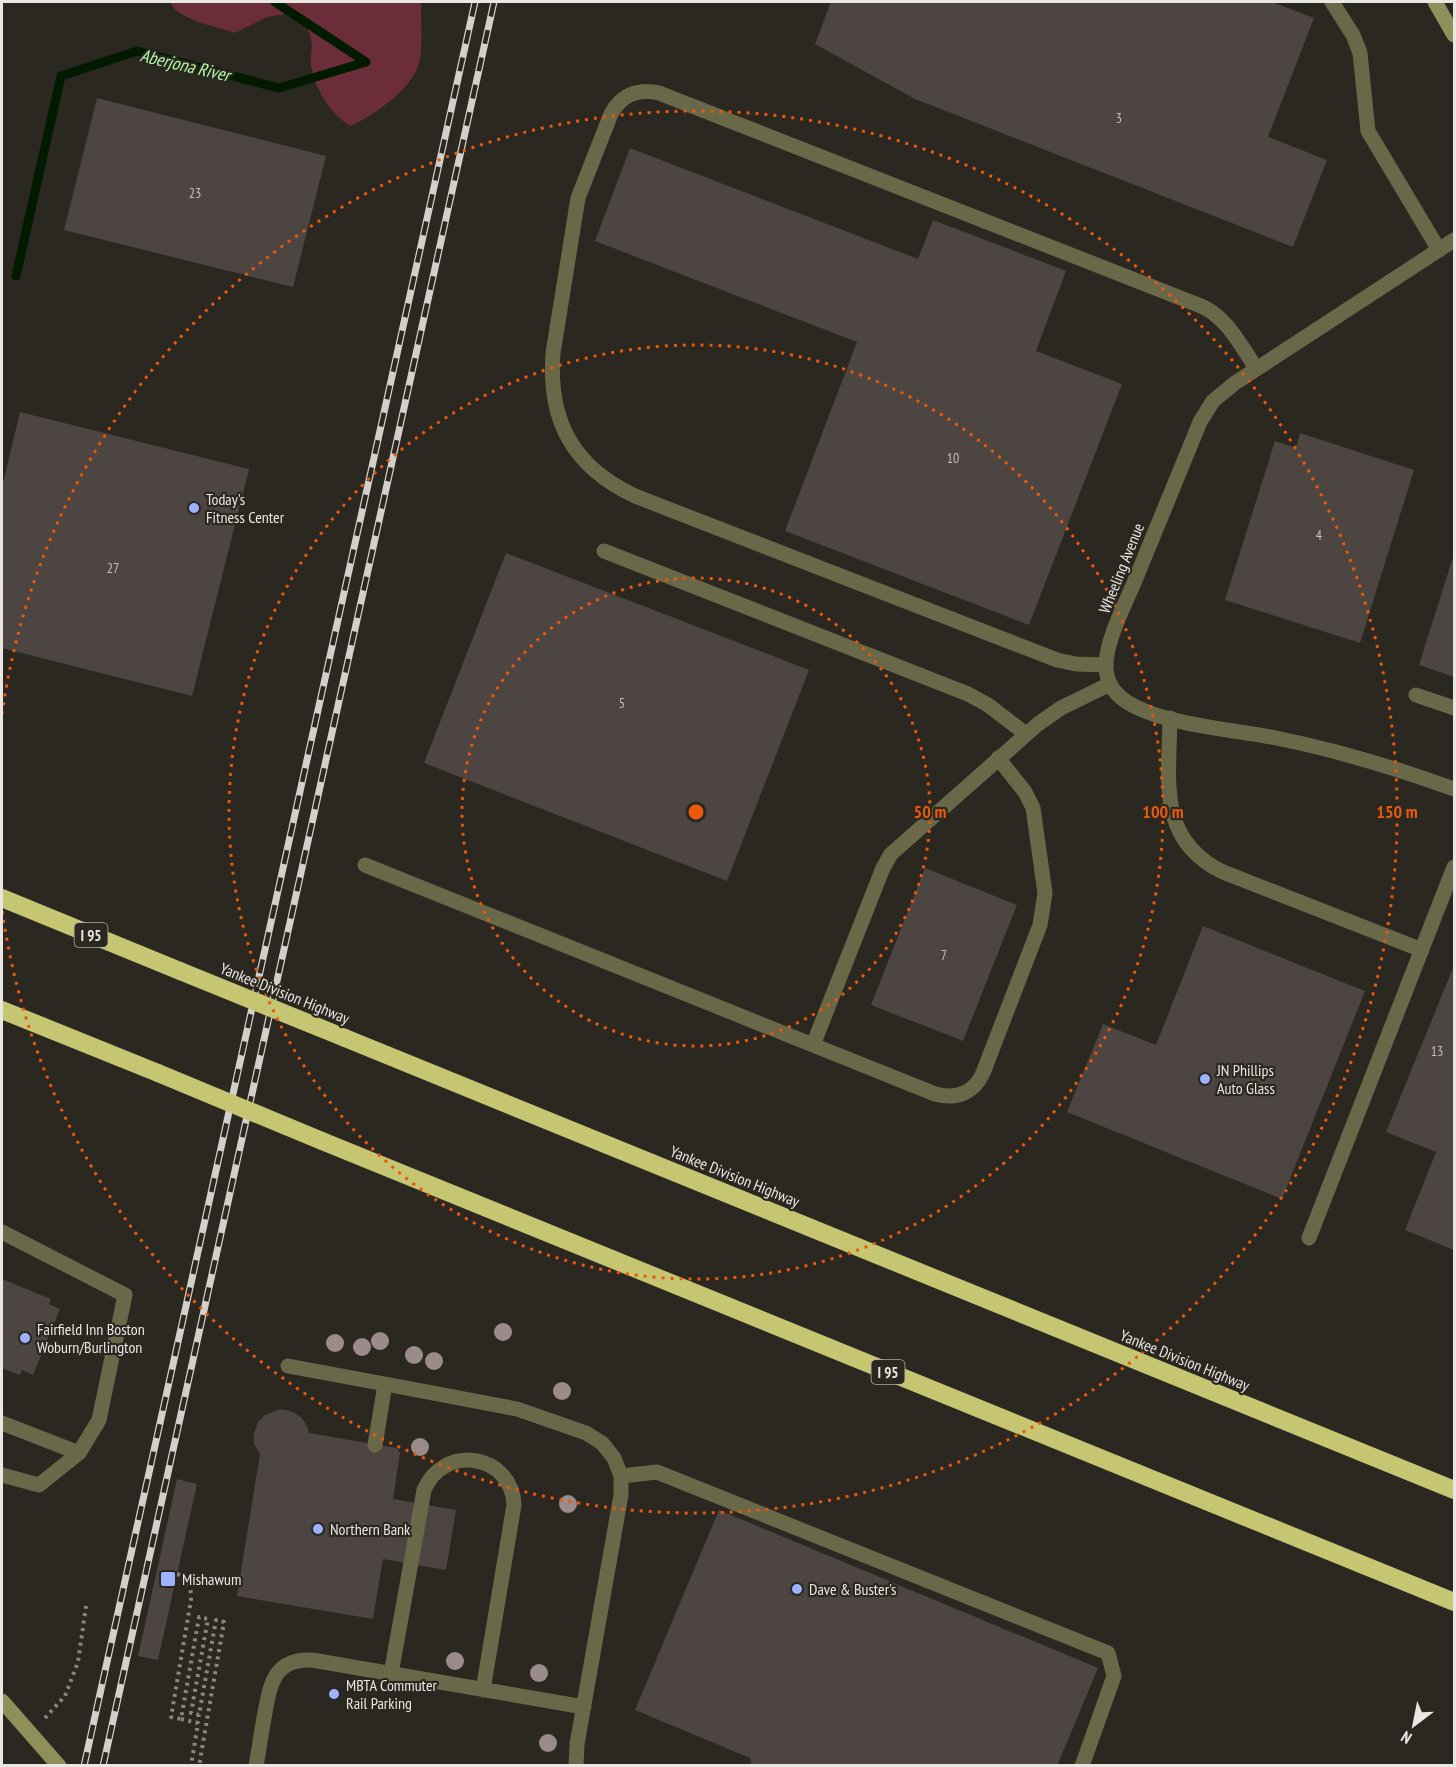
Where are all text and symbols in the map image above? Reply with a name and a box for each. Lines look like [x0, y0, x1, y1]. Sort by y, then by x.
water label: Aberjona River [138, 44, 235, 87]
house number: 3 [1116, 109, 1122, 127]
house number: 23 [189, 184, 201, 202]
house number: 10 [947, 449, 959, 467]
place label: Today's Fitness Center [206, 489, 285, 527]
marker: Today's Fitness Center [187, 501, 201, 515]
street label: Wheeling Avenue [1094, 520, 1148, 616]
house number: 4 [1316, 526, 1323, 544]
house number: 27 [107, 559, 119, 577]
house number: 5 [619, 694, 625, 712]
text: 50 m [914, 800, 946, 823]
text: 100 m [1142, 800, 1184, 823]
text: 150 m [1376, 800, 1418, 823]
centre of rings [686, 802, 706, 822]
road number: I 95 [74, 923, 107, 947]
house number: 7 [941, 946, 947, 964]
street label: Yankee Division Highway [217, 958, 353, 1028]
house number: 13 [1431, 1042, 1443, 1060]
place label: JN Phillips Auto Glass [1216, 1060, 1275, 1098]
marker: JN Phillips Auto Glass [1198, 1072, 1212, 1086]
street label: Yankee Division Highway [667, 1141, 803, 1211]
place label: Fairfield Inn Boston Woburn/Burlington [37, 1319, 145, 1357]
street label: Yankee Division Highway [1117, 1325, 1253, 1395]
marker: Fairfield Inn Boston Woburn/Burlington [18, 1331, 32, 1345]
road number: I 95 [872, 1360, 904, 1384]
place label: Northern Bank [330, 1519, 411, 1539]
marker: Northern Bank [311, 1522, 325, 1536]
place label: Mishawum [182, 1569, 241, 1589]
marker: Mishawum [159, 1570, 177, 1588]
place label: Dave & Buster's [809, 1579, 897, 1599]
marker: Dave & Buster's [790, 1582, 804, 1596]
place label: MBTA Commuter Rail Parking [346, 1675, 437, 1713]
marker: MBTA Commuter Rail Parking [327, 1687, 341, 1701]
north arrow [1384, 1695, 1444, 1755]
text: N [1397, 1727, 1415, 1748]

